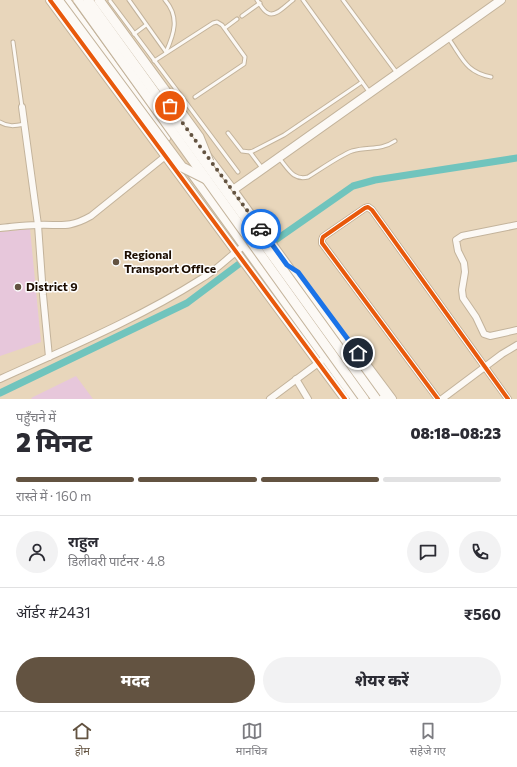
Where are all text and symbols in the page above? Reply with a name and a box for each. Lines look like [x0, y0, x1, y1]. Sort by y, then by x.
pin [153, 89, 187, 123]
icon: bag [159, 95, 181, 117]
courier [241, 209, 281, 249]
icon: car [250, 218, 272, 240]
place label: Regional Transport Office [124, 247, 216, 275]
marker: Regional Transport Office [111, 257, 121, 267]
place label: District 9 [26, 279, 78, 293]
marker: District 9 [13, 282, 23, 292]
pin [341, 336, 375, 370]
icon: home [347, 342, 369, 364]
text: पहुँचने में [16, 409, 56, 425]
text: 08:18–08:23 [410, 424, 501, 442]
text: 2 मिनट [16, 426, 92, 457]
text: रास्ते में · 160 m [16, 488, 91, 504]
button: person [16, 531, 58, 573]
button: chat [407, 531, 449, 573]
button: phone [459, 531, 501, 573]
text: राहुल [68, 532, 99, 550]
text: डिलीवरी पार्टनर · 4.8 [68, 553, 165, 569]
text: ऑर्डर #2431 [16, 603, 91, 621]
text: ₹560 [464, 605, 501, 623]
button: मदद [16, 657, 255, 703]
button: शेयर करें [263, 657, 501, 703]
tab: होम [71, 720, 93, 759]
tab: मानचित्र [236, 720, 267, 759]
tab: सहेजे गए [410, 720, 446, 759]

